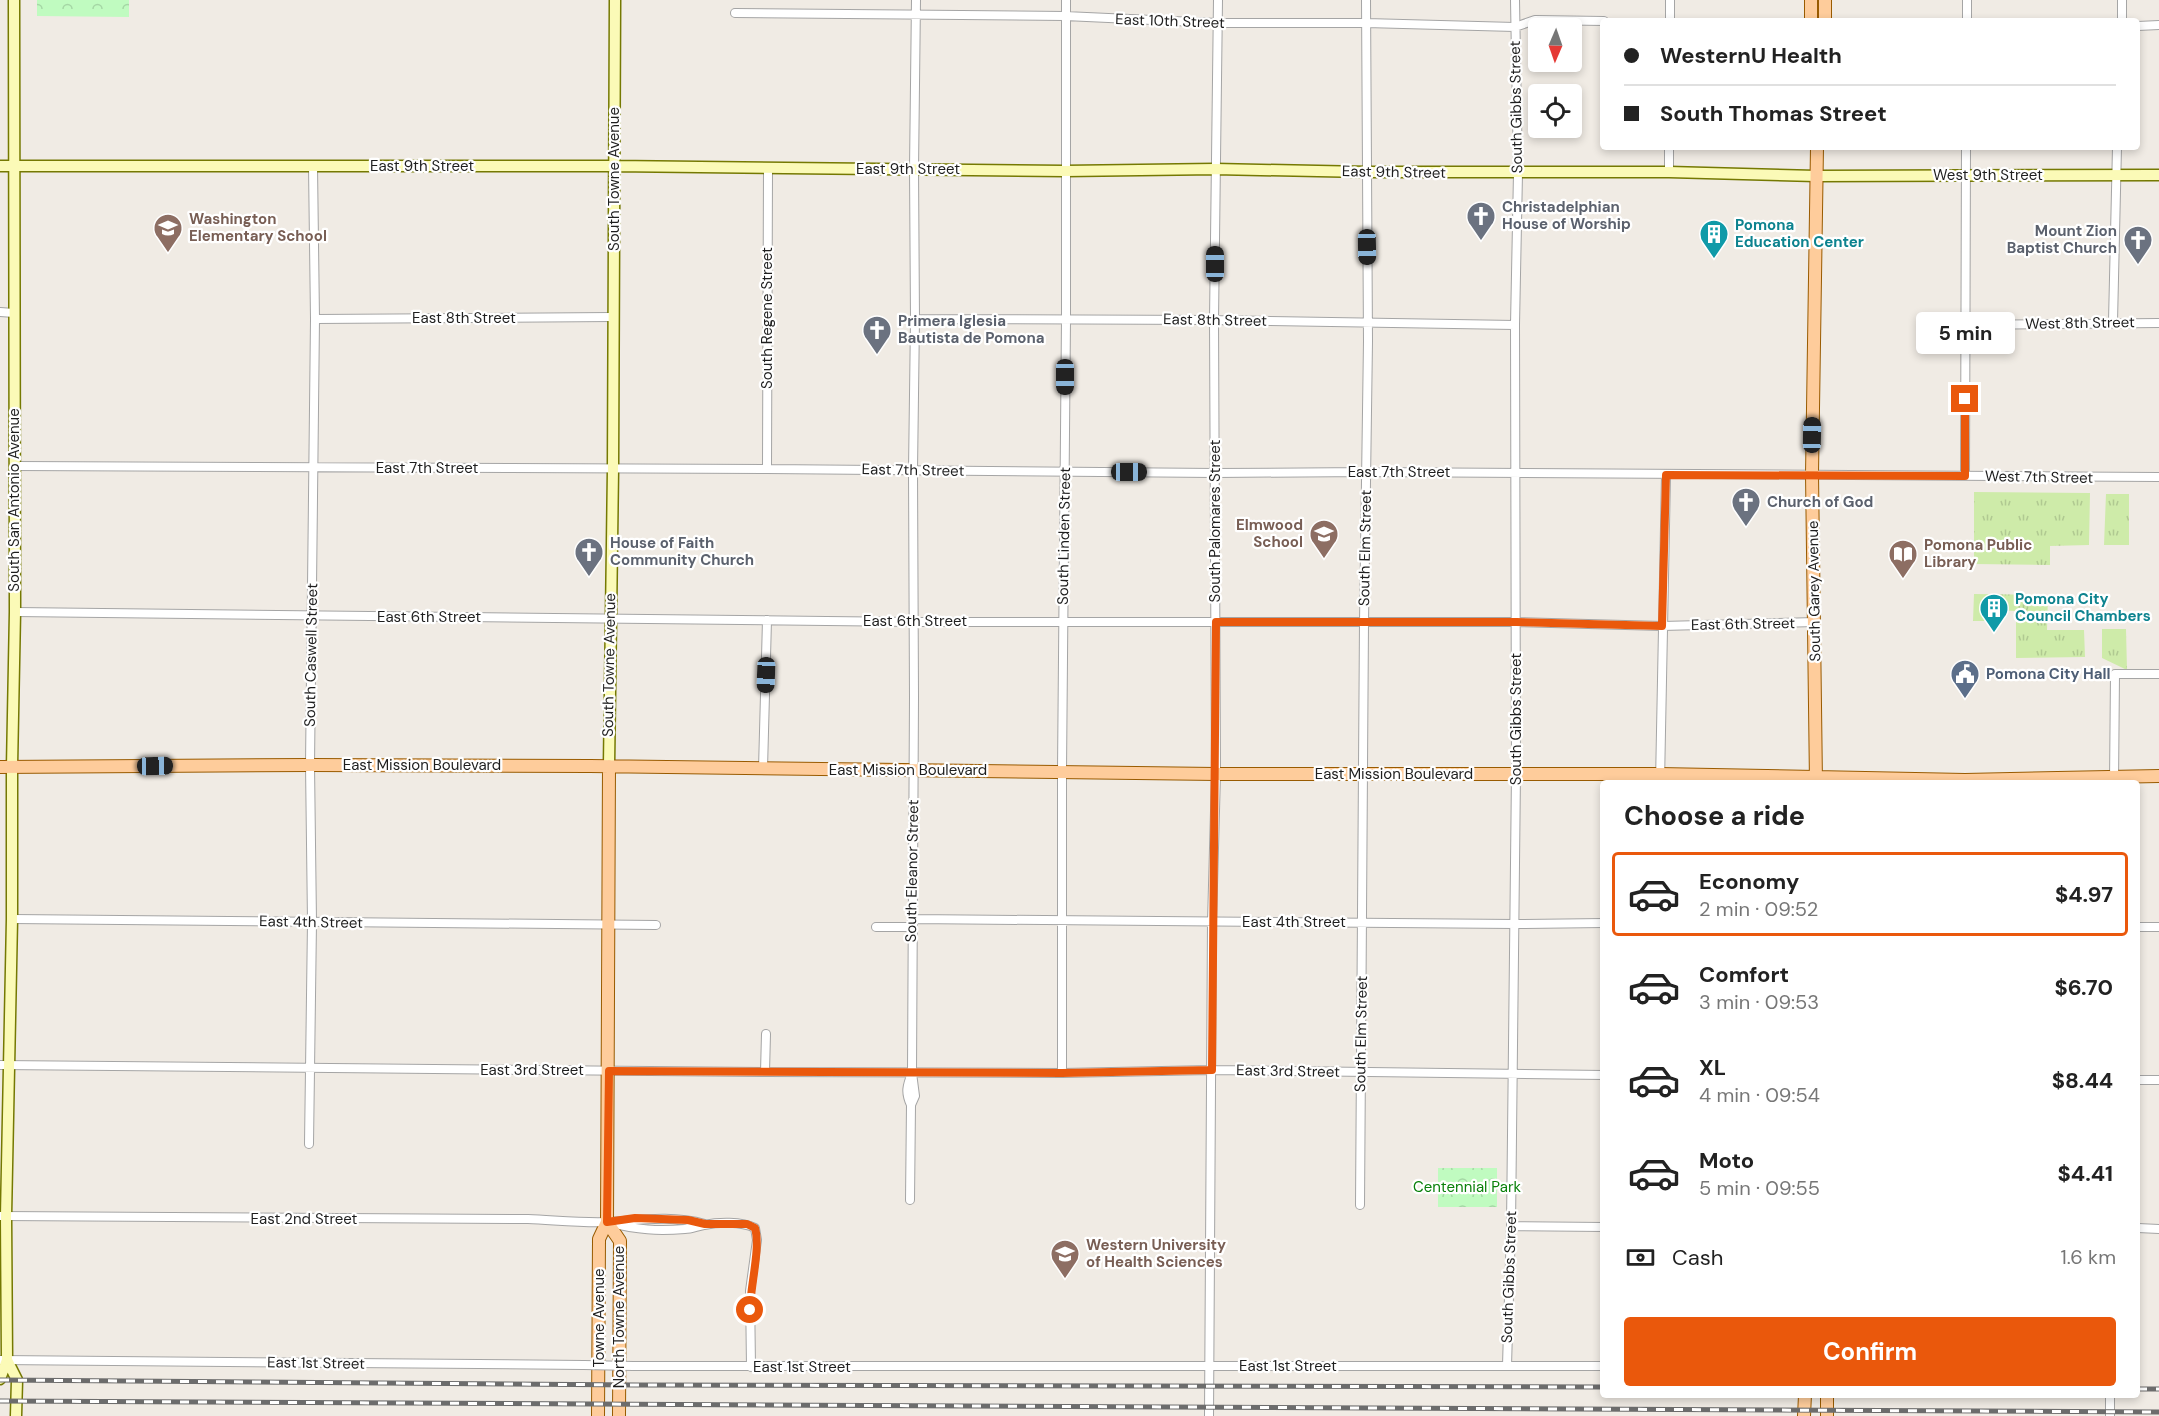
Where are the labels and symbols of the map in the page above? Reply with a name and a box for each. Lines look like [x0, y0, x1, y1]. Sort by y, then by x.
street label: East 10th Street [1115, 9, 1225, 33]
north arrow [1528, 18, 1582, 72]
street label: South Gibbs Street [1505, 40, 1527, 173]
street label: South Towne Avenue [604, 107, 624, 251]
street label: East 9th Street [370, 156, 474, 176]
street label: East 9th Street [856, 159, 960, 179]
street label: East 9th Street [1342, 161, 1446, 183]
street label: West 9th Street [1933, 165, 2043, 185]
place label: Christadelphian House of Worship [1502, 197, 1631, 234]
church icon: Christadelphian House of Worship [1465, 200, 1497, 242]
place label: Washington Elementary School [189, 209, 327, 246]
school or university icon: Washington Elementary School [152, 212, 184, 254]
place label: Pomona Education Center [1735, 215, 1864, 252]
building icon: Pomona Education Center [1698, 218, 1730, 260]
place label: Mount Zion Baptist Church [2007, 221, 2117, 258]
church icon: Mount Zion Baptist Church [2122, 224, 2154, 266]
car [1358, 229, 1376, 265]
car [1206, 246, 1224, 282]
street label: South Regene Street [757, 247, 777, 389]
street label: East 8th Street [412, 308, 516, 328]
street label: East 8th Street [1163, 309, 1267, 331]
place label: Primera Iglesia Bautista de Pomona [898, 311, 1044, 348]
callout: 5 min [1916, 312, 2014, 354]
street label: West 8th Street [2025, 312, 2135, 334]
church icon: Primera Iglesia Bautista de Pomona [861, 314, 893, 356]
car [1056, 359, 1074, 395]
route end [1951, 385, 1978, 412]
street label: South San Antonio Avenue [4, 408, 24, 592]
car [1803, 417, 1821, 453]
street label: South Palomares Street [1205, 439, 1225, 602]
street label: East 7th Street [376, 458, 478, 478]
street label: East 7th Street [861, 459, 965, 481]
street label: East 7th Street [1348, 462, 1450, 482]
car [1111, 463, 1147, 481]
street label: West 7th Street [1985, 466, 2093, 488]
street label: South Linden Street [1053, 467, 1075, 605]
church icon: Church of God [1730, 486, 1762, 528]
street label: South Elm Street [1354, 490, 1376, 606]
place label: Church of God [1767, 492, 1873, 512]
place label: Elmwood School [1236, 515, 1303, 552]
school or university icon: Elmwood School [1308, 518, 1340, 560]
street label: South Garey Avenue [1803, 520, 1825, 662]
place label: House of Faith Community Church [610, 533, 754, 570]
place label: Pomona Public Library [1924, 535, 2032, 572]
church icon: House of Faith Community Church [573, 536, 605, 578]
library icon: Pomona Public Library [1887, 538, 1919, 580]
street label: South Caswell Street [300, 583, 322, 727]
place label: Pomona City Council Chambers [2015, 589, 2151, 626]
building icon: Pomona City Council Chambers [1978, 592, 2010, 634]
street label: South Towne Avenue [598, 593, 620, 737]
street label: East 6th Street [377, 607, 481, 627]
street label: East 6th Street [863, 611, 967, 631]
street label: East 6th Street [1691, 613, 1795, 635]
street label: South Gibbs Street [1506, 653, 1526, 785]
car [756, 657, 776, 693]
public building icon: Pomona City Hall [1949, 658, 1981, 700]
place label: Pomona City Hall [1986, 664, 2111, 684]
street label: East Mission Boulevard [343, 755, 501, 775]
car [137, 757, 173, 775]
street label: East Mission Boulevard [829, 760, 987, 780]
street label: East Mission Boulevard [1315, 764, 1473, 784]
street label: South Eleanor Street [901, 799, 923, 943]
street label: East 4th Street [259, 911, 363, 933]
street label: East 4th Street [1242, 912, 1346, 932]
street label: South Elm Street [1350, 976, 1372, 1092]
street label: East 3rd Street [480, 1060, 584, 1080]
street label: East 3rd Street [1236, 1060, 1340, 1082]
park label: Centennial Park [1413, 1177, 1521, 1197]
street label: East 2nd Street [251, 1209, 358, 1229]
street label: South Gibbs Street [1497, 1210, 1521, 1344]
place label: Western University of Health Sciences [1086, 1235, 1226, 1272]
school or university icon: Western University of Health Sciences [1049, 1238, 1081, 1280]
street label: North Towne Avenue [609, 1246, 629, 1388]
street label: Towne Avenue [589, 1268, 609, 1368]
route start [736, 1296, 763, 1323]
street label: East 1st Street [267, 1352, 365, 1374]
street label: East 1st Street [1239, 1356, 1337, 1376]
street label: East 1st Street [753, 1357, 851, 1377]

